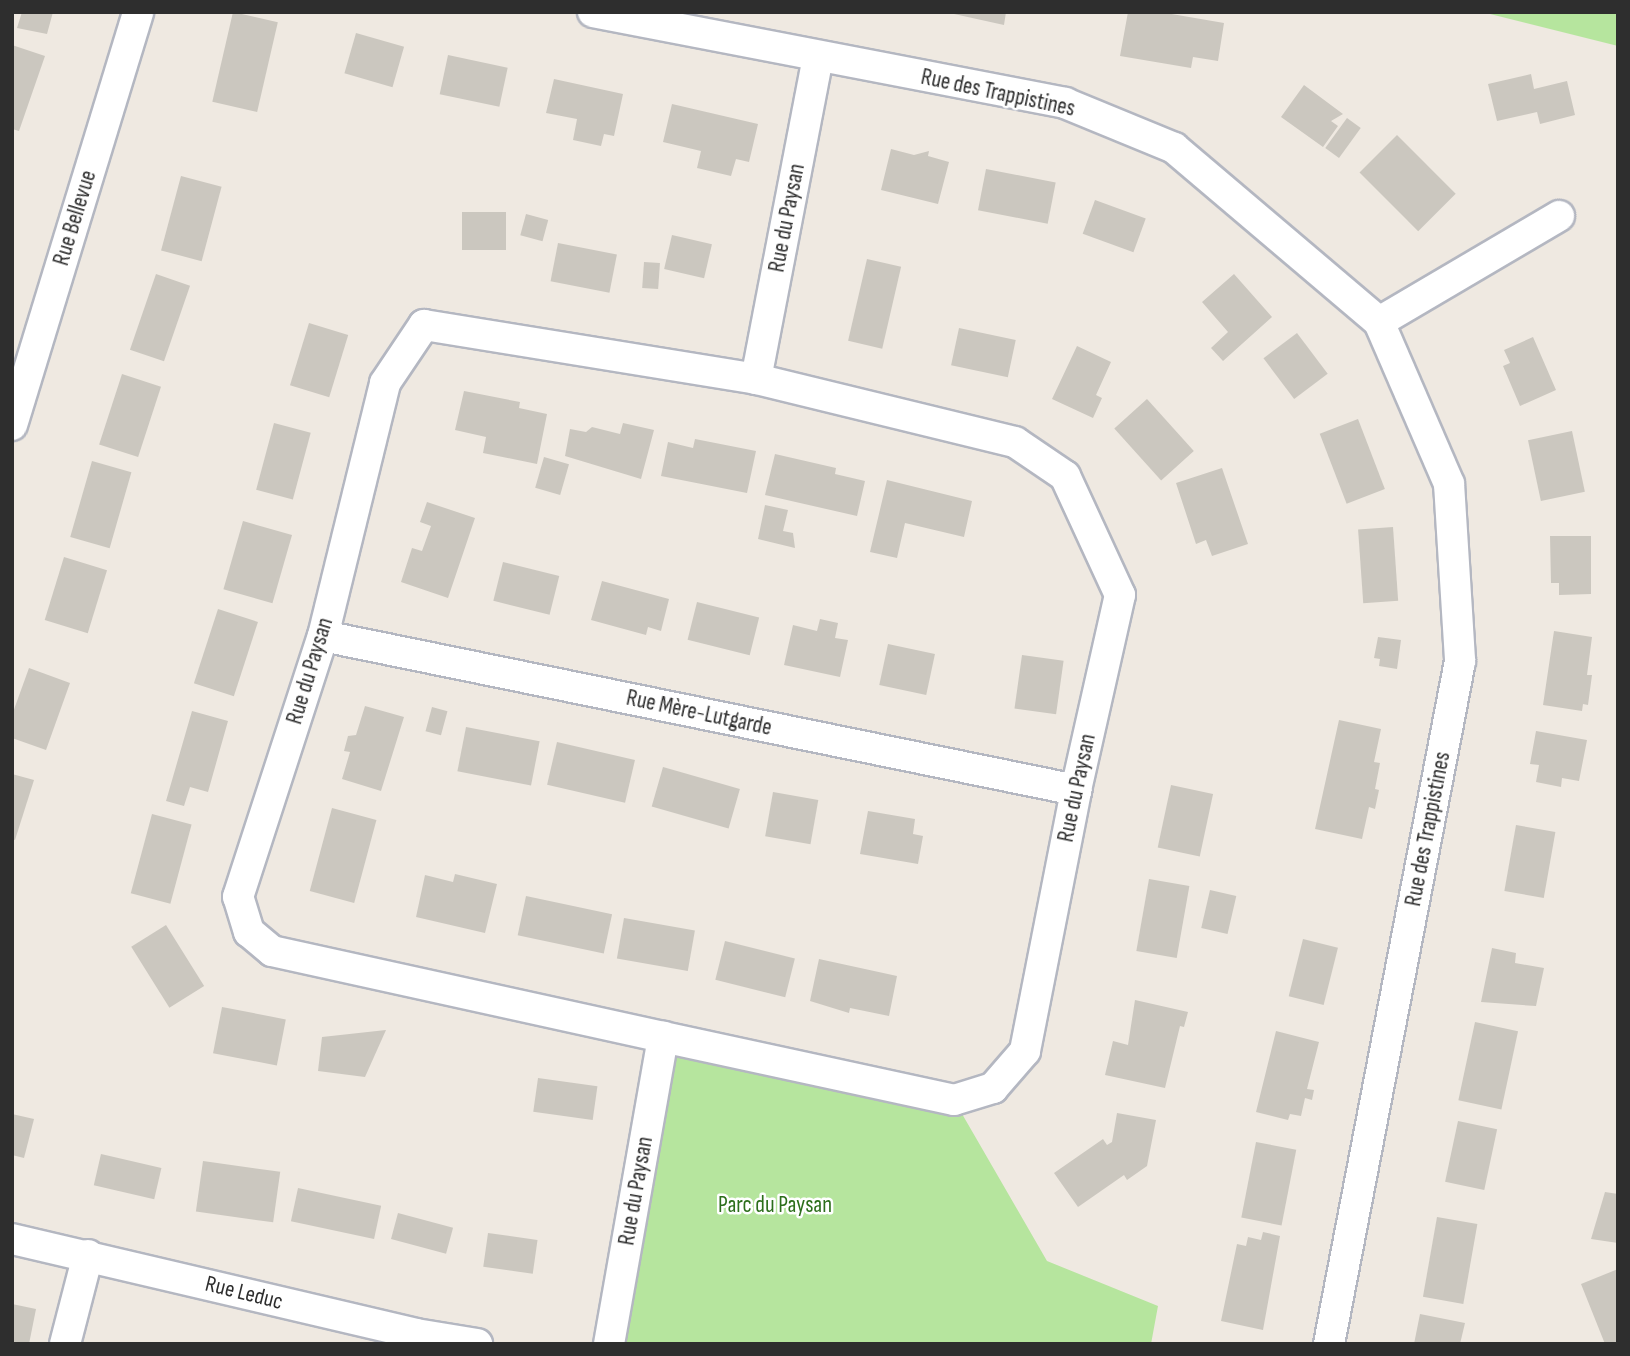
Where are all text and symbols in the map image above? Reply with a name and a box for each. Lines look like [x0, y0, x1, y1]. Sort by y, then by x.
street label: Rue des Trappistines [918, 63, 1078, 123]
street label: Rue du Paysan [763, 161, 811, 275]
street label: Rue Bellevue [47, 167, 103, 269]
street label: Rue du Paysan [281, 614, 339, 728]
street label: Rue Mère-Lutgarde [624, 684, 774, 742]
street label: Rue du Paysan [1052, 731, 1102, 845]
street label: Rue des Trappistines [1399, 749, 1457, 909]
street label: Rue du Paysan [613, 1135, 659, 1247]
park label: Parc du Paysan [718, 1191, 832, 1219]
street label: Rue Leduc [202, 1270, 286, 1316]

